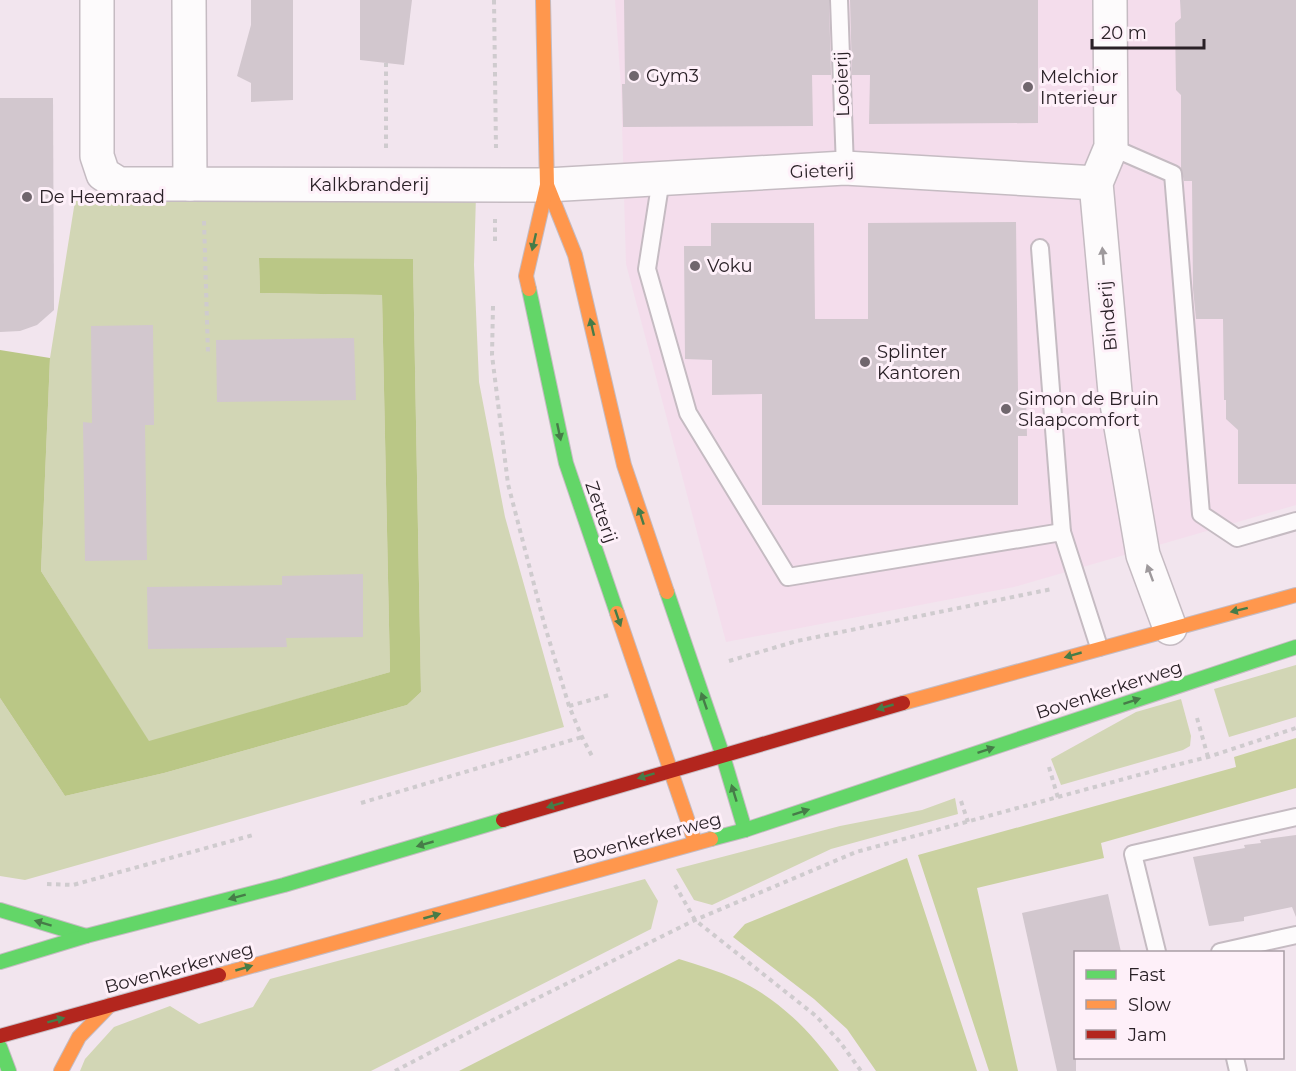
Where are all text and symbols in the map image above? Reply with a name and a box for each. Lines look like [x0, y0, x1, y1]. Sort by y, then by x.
scale bar [1092, 12, 1204, 50]
text: 20 m [1101, 22, 1147, 44]
street label: Looierij [830, 51, 854, 117]
place label: Gym3 [646, 65, 699, 87]
place label: Melchior Interieur [1040, 66, 1118, 109]
marker: Gym3 [627, 69, 641, 83]
marker: Melchior Interieur [1021, 80, 1035, 94]
street label: Gieterij [789, 159, 855, 183]
street label: Kalkbranderij [309, 174, 429, 196]
place label: De Heemraad [39, 186, 165, 208]
marker: De Heemraad [20, 190, 34, 204]
one-way arrow [529, 233, 538, 252]
one-way arrow [1098, 246, 1108, 265]
place label: Voku [707, 255, 753, 277]
marker: Voku [688, 259, 702, 273]
street label: Binderij [1094, 280, 1122, 352]
one-way arrow [587, 318, 596, 337]
place label: Splinter Kantoren [877, 341, 961, 384]
marker: Splinter Kantoren [858, 355, 872, 369]
place label: Simon de Bruin Slaapcomfort [1018, 388, 1159, 431]
marker: Simon de Bruin Slaapcomfort [999, 402, 1013, 416]
one-way arrow [555, 423, 564, 442]
street label: Zetterij [580, 478, 622, 546]
one-way arrow [636, 507, 646, 525]
one-way arrow [1144, 563, 1154, 581]
one-way arrow [1230, 605, 1249, 615]
one-way arrow [614, 609, 624, 627]
one-way arrow [1064, 650, 1082, 660]
street label: Bovenkerkerweg [1033, 656, 1185, 724]
one-way arrow [698, 692, 708, 710]
one-way arrow [1123, 696, 1141, 705]
one-way arrow [876, 703, 894, 712]
one-way arrow [977, 745, 995, 754]
one-way arrow [637, 772, 655, 782]
one-way arrow [729, 784, 738, 802]
one-way arrow [546, 800, 564, 810]
one-way arrow [792, 807, 810, 816]
street label: Bovenkerkerweg [570, 808, 724, 868]
one-way arrow [416, 840, 434, 849]
one-way arrow [228, 892, 247, 902]
one-way arrow [423, 911, 441, 920]
one-way arrow [34, 918, 52, 927]
street label: Bovenkerkerweg [102, 938, 256, 998]
legend [1074, 951, 1284, 1059]
one-way arrow [235, 963, 253, 972]
text: Fast [1128, 964, 1166, 986]
text: Slow [1128, 994, 1171, 1016]
one-way arrow [48, 1015, 66, 1024]
text: Jam [1127, 1024, 1167, 1046]

